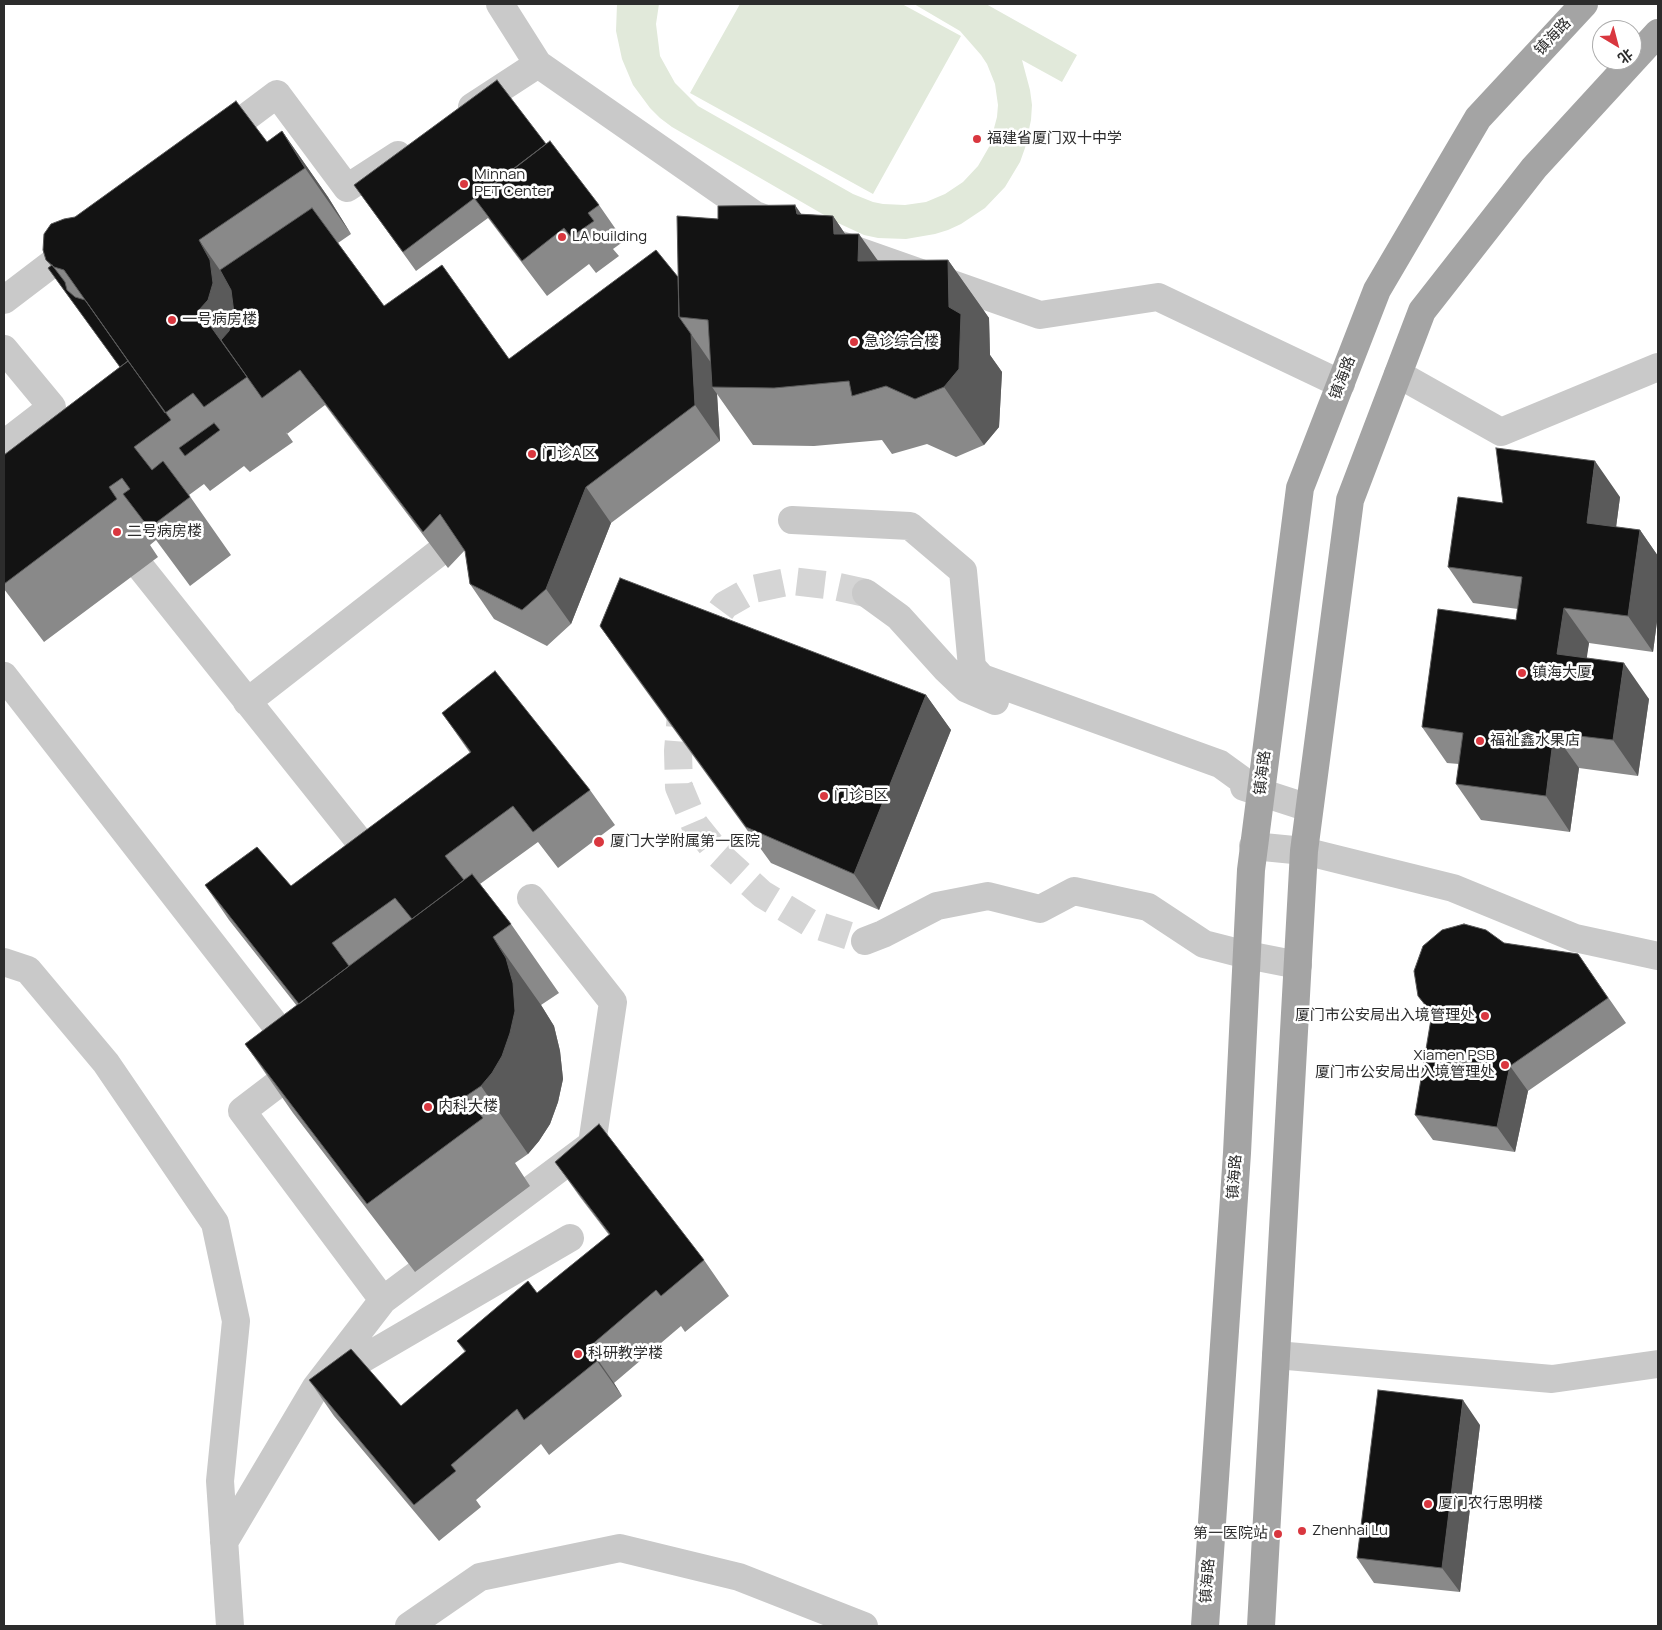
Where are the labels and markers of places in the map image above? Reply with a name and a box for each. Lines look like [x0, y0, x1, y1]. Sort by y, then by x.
place label: 福建省厦门双十中学 [987, 130, 1122, 148]
marker: 福建省厦门双十中学 [971, 133, 983, 145]
place label: Minnan PET Center [474, 166, 552, 201]
marker: Minnan PET Center [458, 178, 470, 190]
place label: LA building [572, 228, 647, 246]
marker: LA building [556, 231, 568, 243]
place label: 一号病房楼 [182, 311, 257, 329]
marker: 一号病房楼 [166, 314, 178, 326]
place label: 急诊综合楼 [864, 333, 939, 351]
marker: 急诊综合楼 [848, 336, 860, 348]
place label: 门诊A区 [542, 445, 597, 463]
marker: 门诊A区 [526, 448, 538, 460]
place label: 二号病房楼 [127, 523, 202, 541]
marker: 二号病房楼 [111, 526, 123, 538]
place label: 镇海大厦 [1532, 664, 1592, 682]
marker: 镇海大厦 [1516, 667, 1528, 679]
place label: 福祉鑫水果店 [1490, 732, 1580, 750]
marker: 福祉鑫水果店 [1474, 735, 1486, 747]
place label: 门诊B区 [834, 787, 888, 805]
marker: 门诊B区 [818, 790, 830, 802]
place label: 厦门大学附属第一医院 [610, 833, 760, 851]
marker: 厦门大学附属第一医院 [592, 835, 606, 849]
place label: 厦门市公安局出入境管理处 [1295, 1007, 1475, 1025]
marker: 厦门市公安局出入境管理处 [1479, 1010, 1491, 1022]
place label: Xiamen PSB 厦门市公安局出入境管理处 [1315, 1047, 1495, 1082]
marker: Xiamen PSB 厦门市公安局出入境管理处 [1499, 1059, 1511, 1071]
place label: 内科大楼 [438, 1098, 498, 1116]
marker: 内科大楼 [422, 1101, 434, 1113]
place label: 科研教学楼 [588, 1345, 663, 1363]
marker: 科研教学楼 [572, 1348, 584, 1360]
place label: 厦门农行思明楼 [1438, 1495, 1543, 1513]
marker: 厦门农行思明楼 [1422, 1498, 1434, 1510]
place label: Zhenhai Lu [1312, 1522, 1388, 1540]
place label: 第一医院站 [1193, 1525, 1268, 1543]
marker: Zhenhai Lu [1296, 1525, 1308, 1537]
marker: 第一医院站 [1272, 1528, 1284, 1540]

